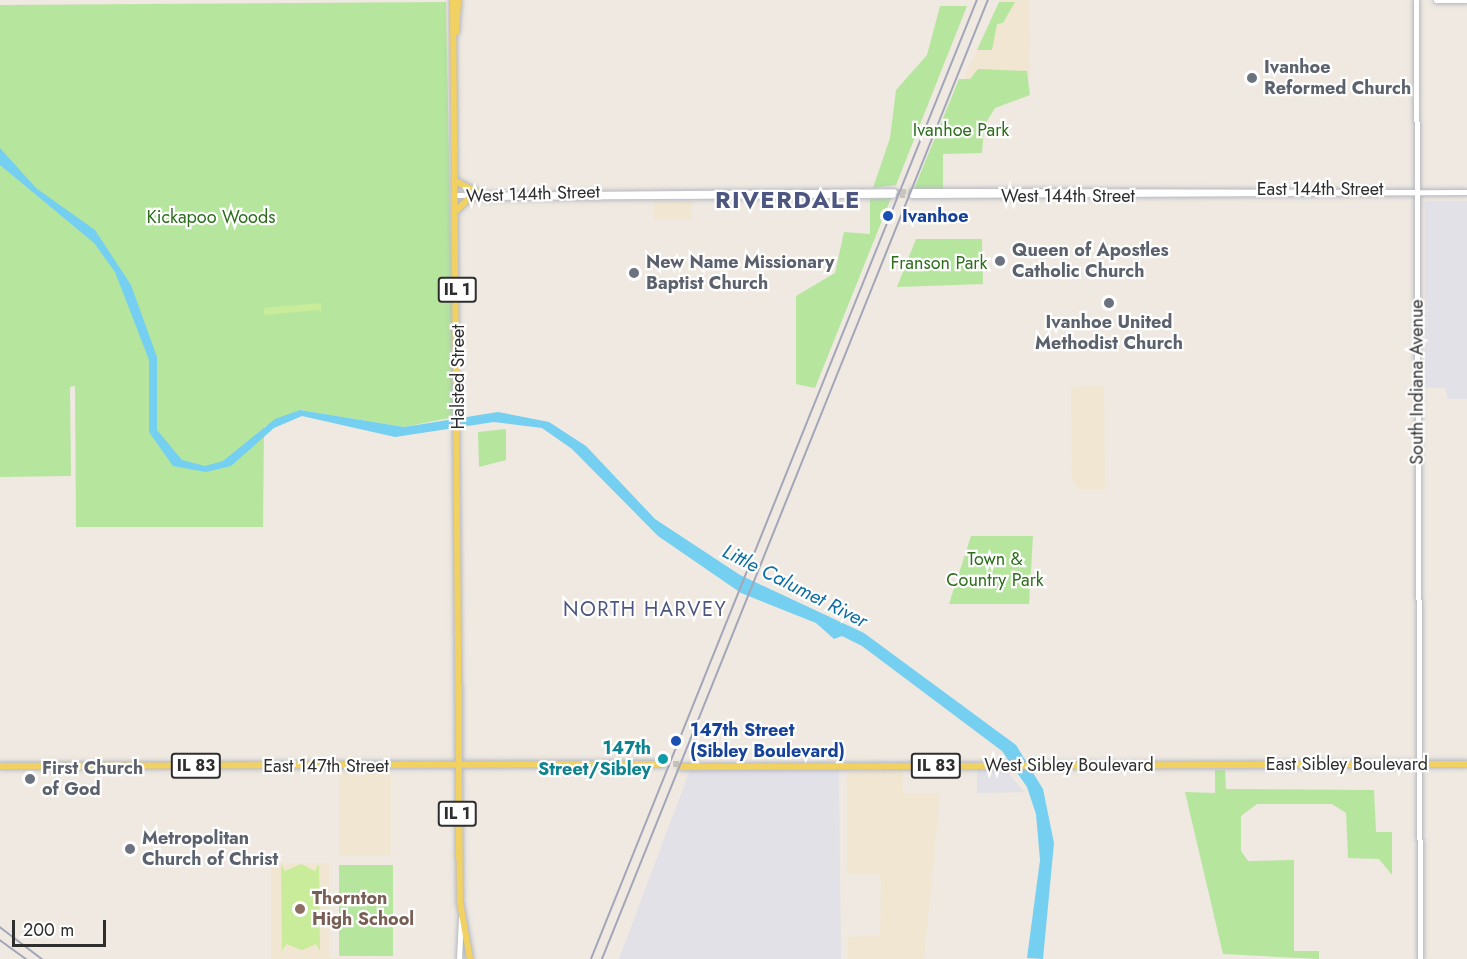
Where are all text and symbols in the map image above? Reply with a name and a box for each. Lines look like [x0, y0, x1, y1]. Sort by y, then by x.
place label: Ivanhoe Reformed Church [1264, 57, 1411, 100]
marker: Ivanhoe Reformed Church [1245, 71, 1259, 85]
park label: Ivanhoe Park [913, 119, 1009, 141]
street label: East 144th Street [1257, 178, 1383, 200]
street label: West 144th Street [466, 181, 600, 207]
street label: West 144th Street [1001, 185, 1135, 207]
district label: RIVERDALE [715, 186, 861, 214]
place label: Ivanhoe [902, 205, 968, 227]
park label: Kickapoo Woods [147, 206, 275, 228]
marker: Ivanhoe [879, 207, 897, 225]
place label: Queen of Apostles Catholic Church [1012, 240, 1169, 282]
place label: New Name Missionary Baptist Church [646, 252, 834, 294]
park label: Franson Park [891, 252, 987, 274]
marker: Queen of Apostles Catholic Church [993, 254, 1007, 268]
marker: New Name Missionary Baptist Church [627, 266, 641, 280]
road number: IL 1 [438, 277, 476, 303]
marker: Ivanhoe United Methodist Church [1102, 296, 1116, 310]
street label: South Indiana Avenue [1406, 299, 1428, 465]
place label: Ivanhoe United Methodist Church [1035, 312, 1183, 354]
street label: Halsted Street [447, 324, 469, 430]
water label: Little Calumet River [719, 539, 871, 633]
park label: Town & Country Park [946, 549, 1044, 592]
district label: NORTH HARVEY [563, 597, 727, 621]
place label: 147th Street (Sibley Boulevard) [690, 720, 845, 762]
marker: 147th Street (Sibley Boulevard) [667, 732, 685, 750]
place label: 147th Street/Sibley [538, 738, 651, 780]
marker: 147th Street/Sibley [656, 752, 670, 766]
road number: IL 83 [170, 753, 222, 779]
road number: IL 83 [910, 753, 962, 779]
street label: East Sibley Boulevard [1266, 753, 1428, 775]
street label: West Sibley Boulevard [984, 754, 1154, 776]
street label: East 147th Street [263, 755, 389, 777]
place label: First Church of God [42, 758, 143, 800]
marker: First Church of God [23, 772, 37, 786]
road number: IL 1 [438, 801, 476, 827]
place label: Metropolitan Church of Christ [142, 828, 278, 870]
marker: Metropolitan Church of Christ [123, 842, 137, 856]
place label: Thornton High School [312, 888, 414, 930]
marker: Thornton High School [293, 902, 307, 916]
scale bar [15, 908, 110, 946]
text: 200 m [23, 917, 74, 943]

